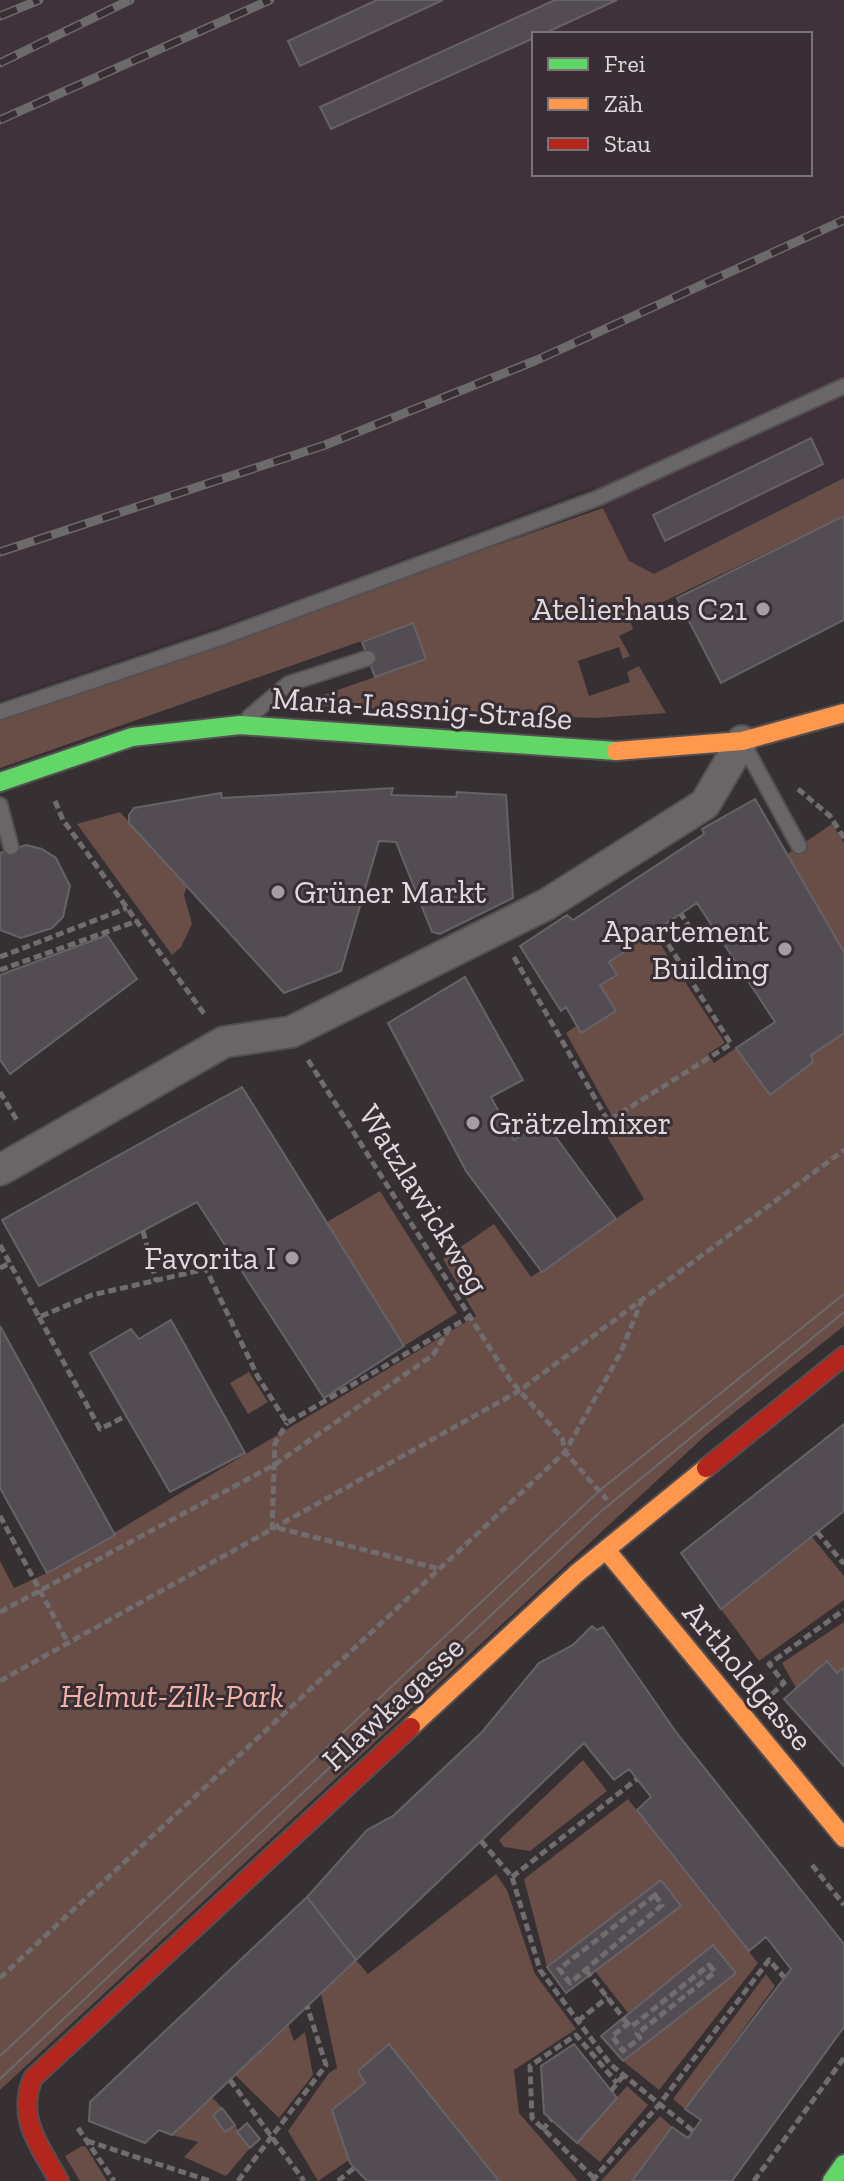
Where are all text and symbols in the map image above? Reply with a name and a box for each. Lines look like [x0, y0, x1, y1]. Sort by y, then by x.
legend [532, 32, 812, 176]
text: Frei [604, 49, 646, 78]
text: Zäh [604, 89, 643, 118]
text: Stau [604, 129, 651, 158]
place label: Atelierhaus C21 [532, 590, 747, 628]
marker: Atelierhaus C21 [754, 600, 772, 618]
street label: Maria-Lassnig-Straße [270, 679, 574, 737]
place label: Grüner Markt [294, 873, 486, 911]
marker: Grüner Markt [269, 883, 287, 901]
place label: Apartement Building [602, 912, 769, 987]
marker: Apartement Building [776, 940, 794, 958]
street label: Watzlawickweg [351, 1097, 497, 1301]
place label: Grätzelmixer [489, 1104, 671, 1142]
marker: Grätzelmixer [464, 1114, 482, 1132]
place label: Favorita I [144, 1239, 276, 1277]
marker: Favorita I [283, 1249, 301, 1267]
street label: Artholdgasse [675, 1594, 821, 1758]
street label: Hlawkagasse [314, 1628, 472, 1778]
park label: Helmut-Zilk-Park [60, 1677, 284, 1715]

